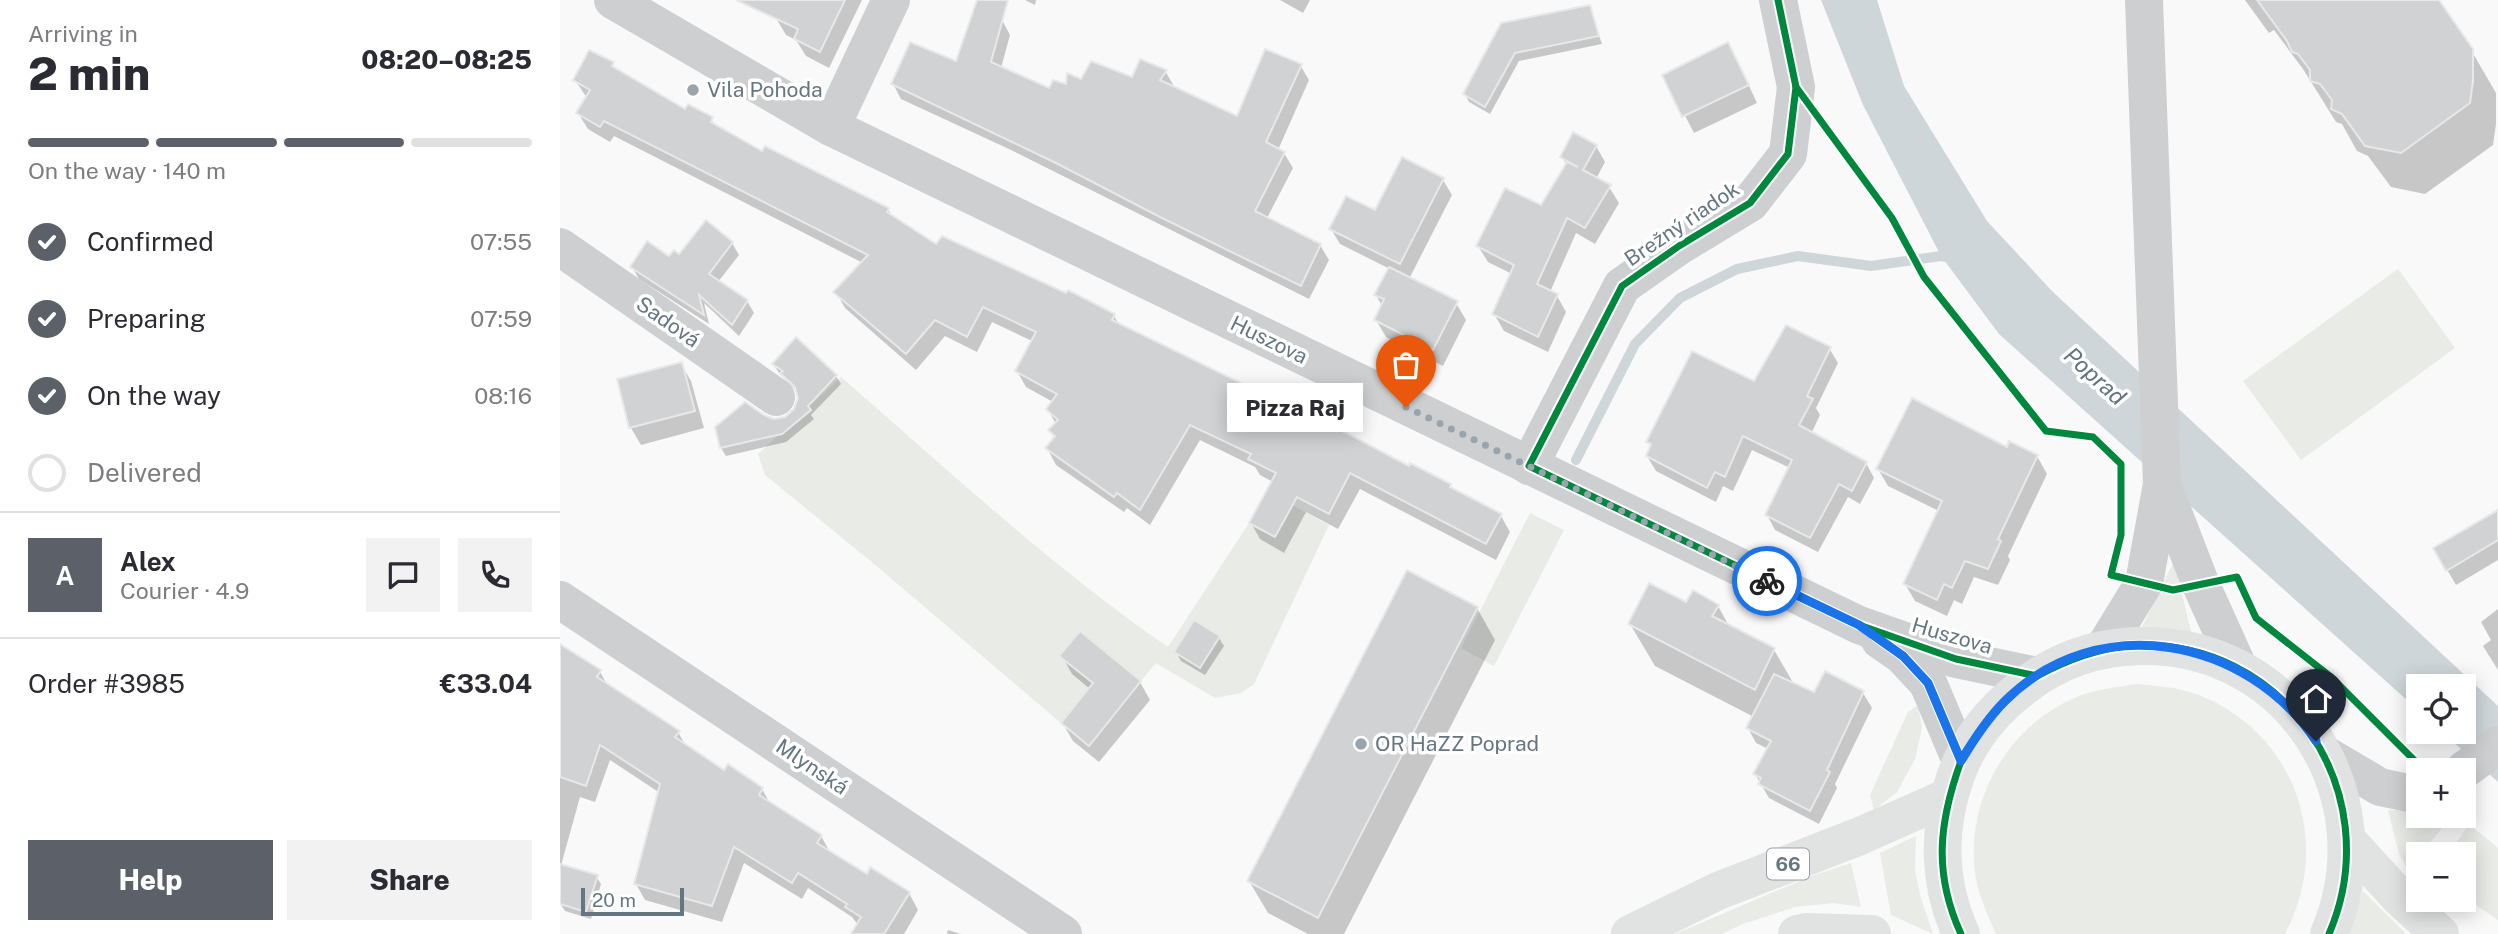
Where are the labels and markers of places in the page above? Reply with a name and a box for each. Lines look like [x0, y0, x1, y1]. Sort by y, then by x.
place label: Vila Pohoda [707, 77, 823, 102]
marker: Vila Pohoda [685, 82, 701, 98]
pin [1376, 335, 1436, 407]
callout: Pizza Raj [1228, 382, 1364, 432]
pin [2286, 669, 2346, 741]
place label: OR HaZZ Poprad [1375, 731, 1539, 756]
marker: OR HaZZ Poprad [1353, 736, 1369, 752]

